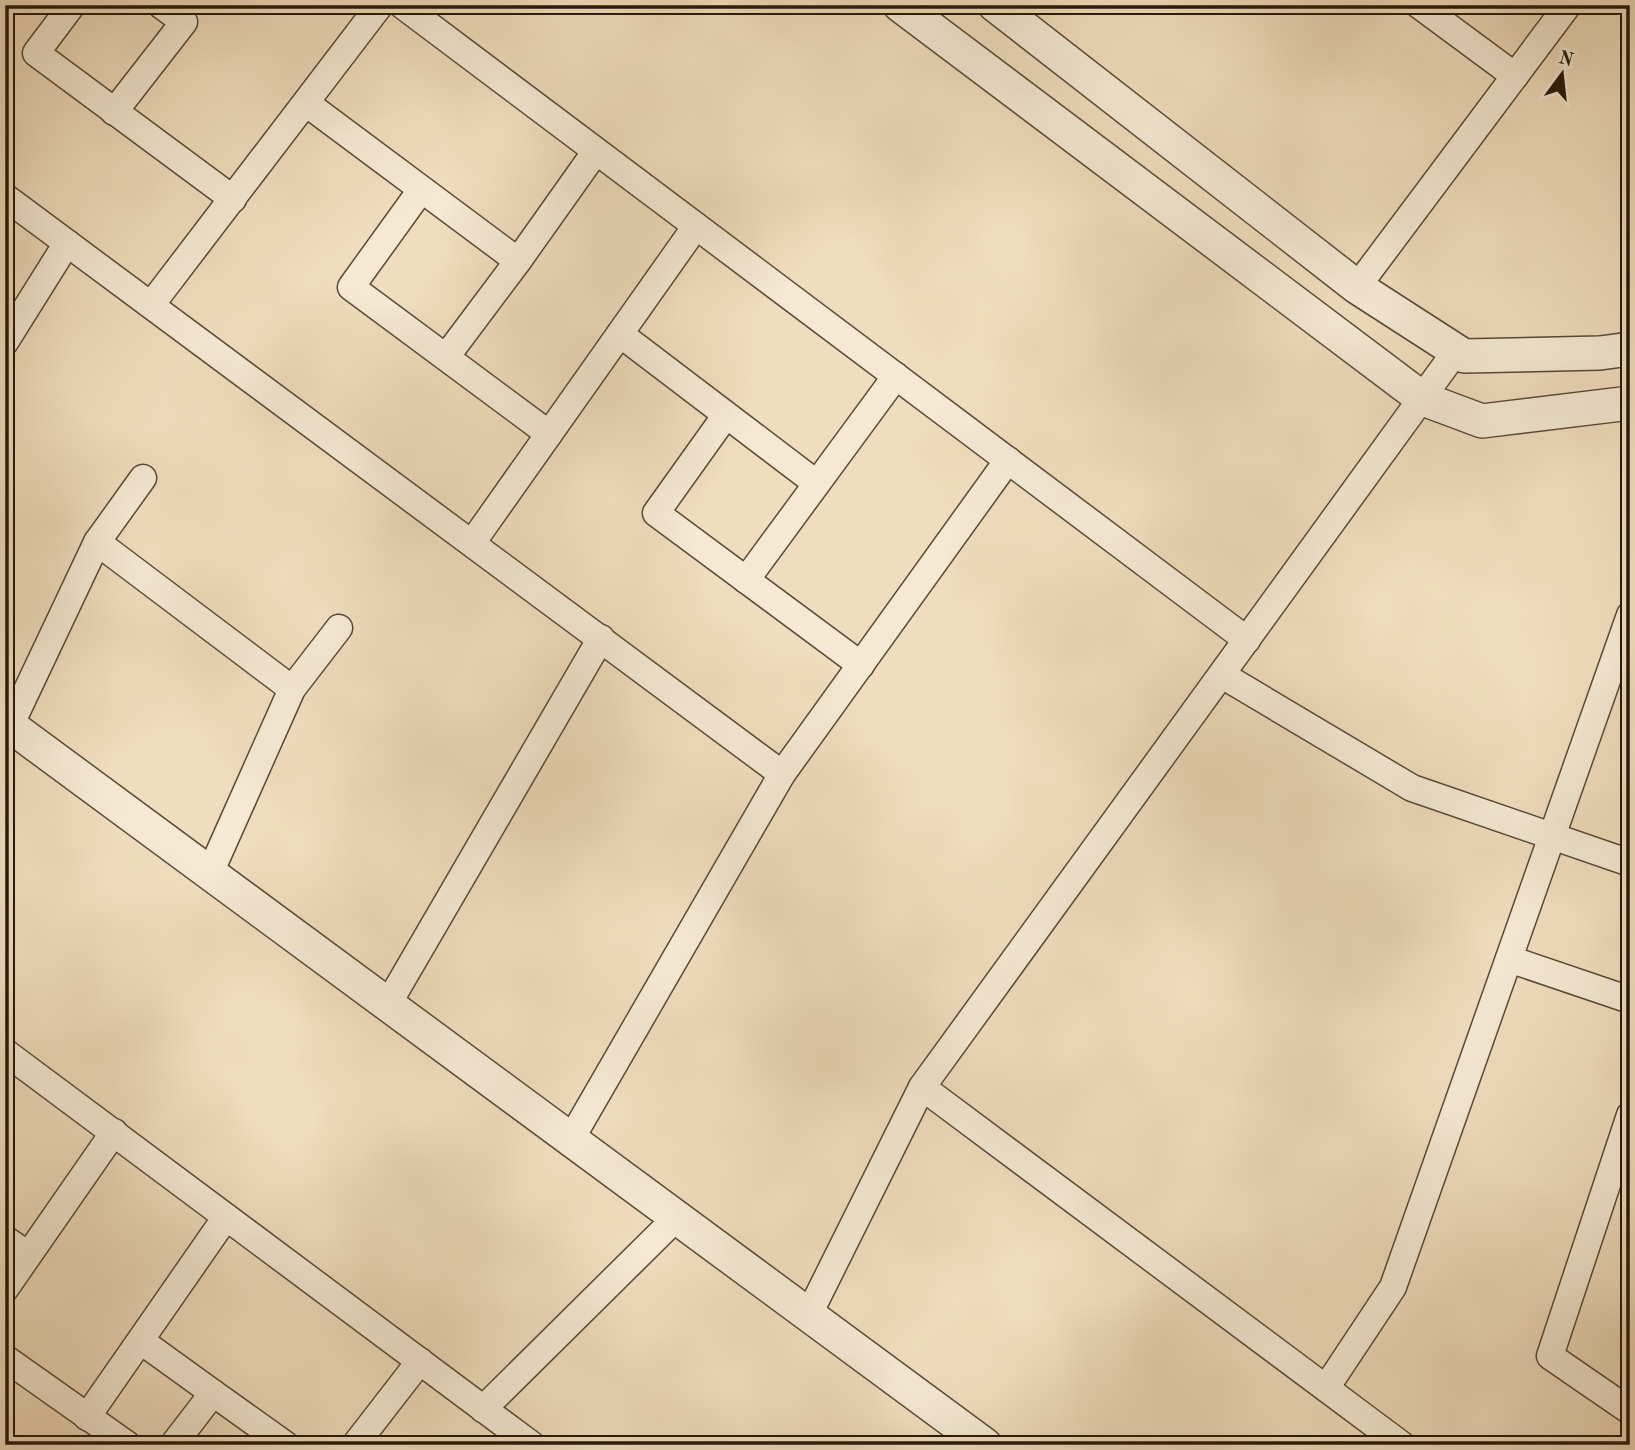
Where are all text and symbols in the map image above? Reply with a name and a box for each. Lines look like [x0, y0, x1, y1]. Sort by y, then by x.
north arrow [1526, 38, 1596, 108]
text: N [1556, 49, 1576, 71]

